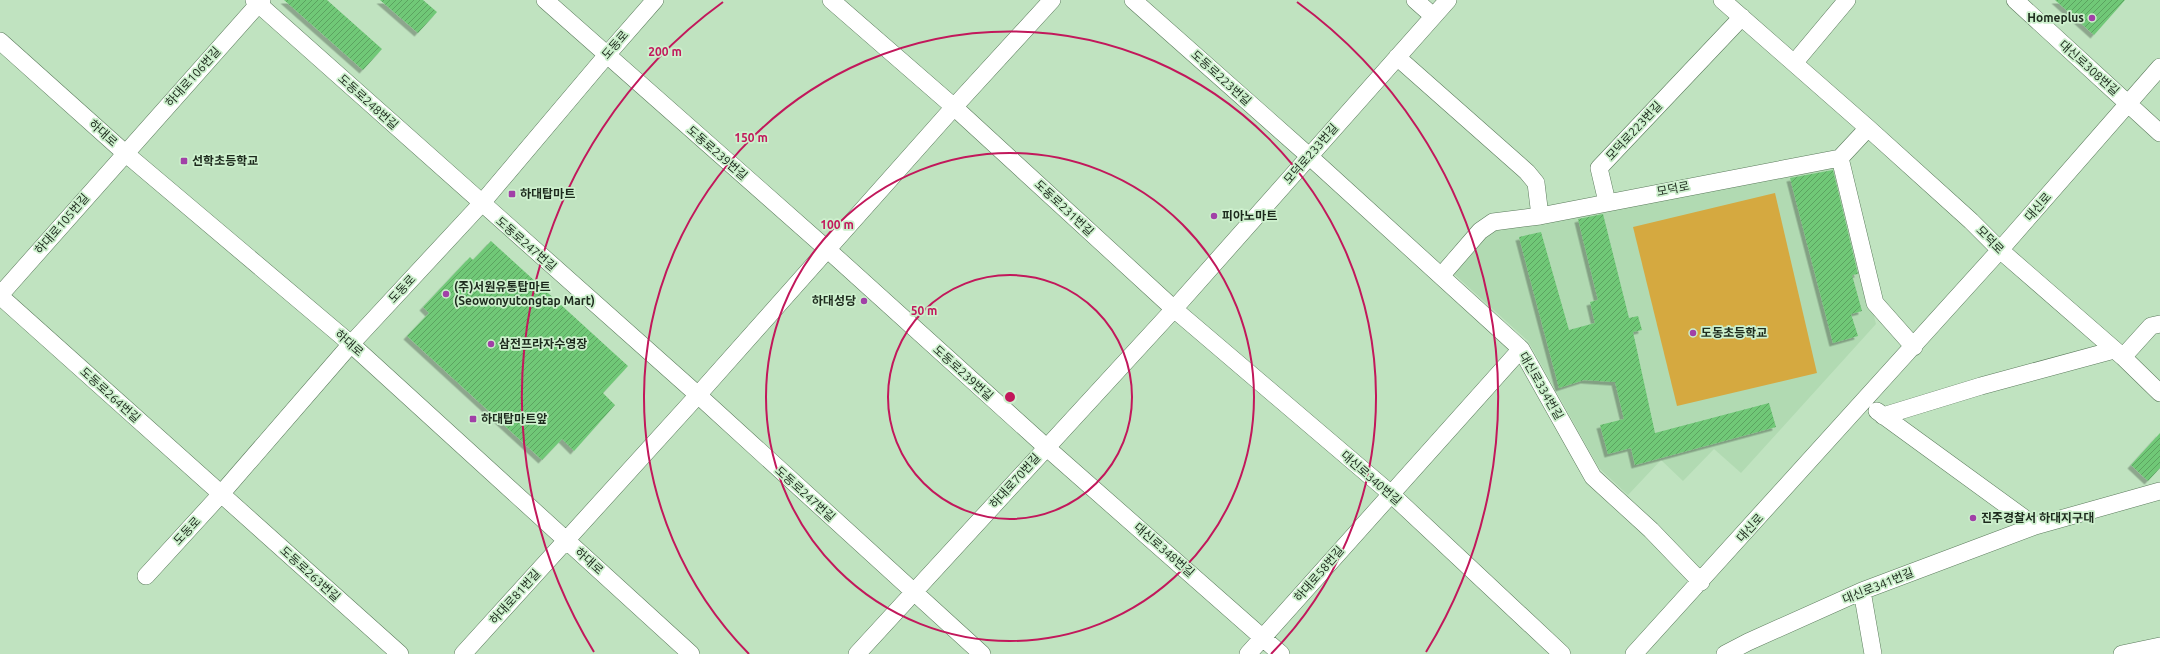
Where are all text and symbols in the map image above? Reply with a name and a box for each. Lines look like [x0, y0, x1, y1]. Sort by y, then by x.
place label: Homeplus [2027, 11, 2084, 24]
marker: Homeplus [2087, 13, 2097, 23]
street label: 도동로 [599, 28, 630, 61]
street label: 대신로308번길 [2057, 38, 2122, 98]
street label: 하대로106번길 [163, 44, 223, 109]
text: 200 m [648, 45, 682, 58]
street label: 도동로223번길 [1189, 48, 1254, 108]
street label: 도동로248번길 [336, 72, 401, 132]
street label: 모덕로223번길 [1603, 99, 1664, 163]
street label: 하대로 [87, 117, 120, 149]
street label: 모덕로233번길 [1281, 121, 1340, 186]
street label: 도동로239번길 [685, 123, 750, 182]
text: 150 m [734, 131, 768, 144]
place label: 선학초등학교 [192, 154, 258, 167]
marker: 선학초등학교 [179, 156, 189, 166]
street label: 도동로231번길 [1032, 177, 1096, 238]
street label: 모덕로 [1655, 179, 1690, 198]
place label: 하대탑마트 [520, 187, 575, 200]
marker: 하대탑마트 [507, 189, 517, 199]
street label: 대신로 [2022, 190, 2053, 223]
street label: 하대로105번길 [32, 191, 91, 256]
place label: 피아노마트 [1222, 209, 1277, 222]
marker: 피아노마트 [1209, 211, 1219, 221]
street label: 도동로247번길 [494, 214, 559, 273]
text: 100 m [820, 218, 854, 231]
street label: 모덕로 [1974, 223, 2007, 256]
street label: 도동로 [386, 272, 418, 305]
place label: (주)서원유통탑마트 (Seowonyutongtap Mart) [454, 280, 595, 308]
marker: (주)서원유통탑마트 (Seowonyutongtap Mart) [441, 289, 451, 299]
place label: 하대성당 [812, 294, 856, 307]
marker: 하대성당 [859, 296, 869, 306]
text: 50 m [911, 304, 937, 317]
place label: 도동초등학교 [1701, 326, 1767, 339]
street label: 하대로 [333, 327, 366, 358]
marker: 도동초등학교 [1688, 328, 1698, 338]
place label: 삼전프라자수영장 [499, 337, 587, 350]
marker: 삼전프라자수영장 [486, 339, 496, 349]
street label: 도동로239번길 [931, 343, 996, 403]
street label: 대신로334번길 [1517, 350, 1566, 422]
street label: 도동로264번길 [78, 365, 143, 425]
centre of rings [1003, 390, 1017, 404]
place label: 하대탑마트앞 [481, 412, 547, 425]
marker: 하대탑마트앞 [468, 414, 478, 424]
street label: 대신로340번길 [1339, 448, 1404, 507]
street label: 하대로70번길 [987, 451, 1042, 511]
street label: 도동로247번길 [773, 464, 838, 524]
street label: 대신로 [1734, 511, 1766, 544]
place label: 진주경찰서 하대지구대 [1981, 511, 2094, 524]
marker: 진주경찰서 하대지구대 [1968, 513, 1978, 523]
street label: 도동로 [171, 514, 203, 547]
street label: 대신로348번길 [1132, 520, 1197, 579]
street label: 하대로58번길 [1291, 543, 1346, 604]
street label: 도동로263번길 [278, 544, 343, 604]
street label: 하대로 [573, 545, 606, 577]
street label: 대신로341번길 [1840, 565, 1915, 606]
street label: 하대로81번길 [487, 567, 542, 627]

